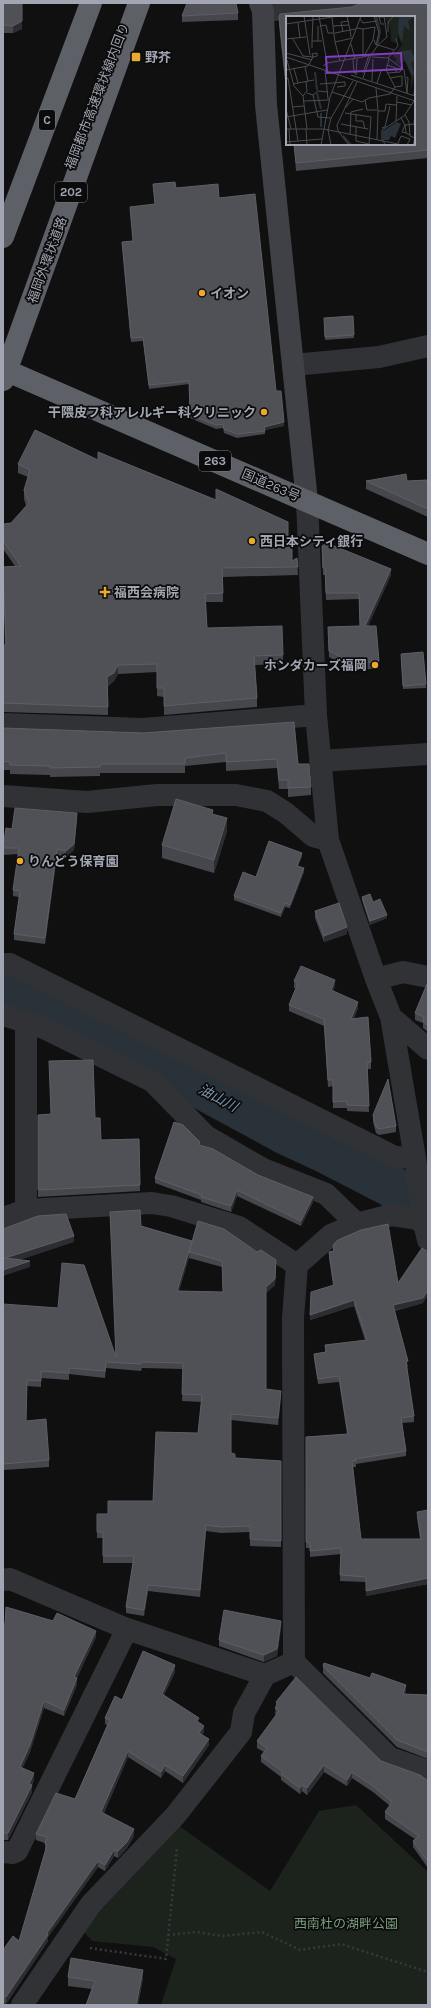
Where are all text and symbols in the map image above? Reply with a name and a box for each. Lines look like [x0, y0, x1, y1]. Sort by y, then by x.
inset map [286, 16, 415, 145]
street label: 福岡都市高速環状線内回り [62, 20, 132, 172]
place label: 野芥 [145, 50, 171, 65]
marker: 野芥 [130, 51, 142, 63]
road number: C [39, 110, 55, 130]
road number: 202 [55, 182, 87, 202]
street label: 福岡外環状道路 [24, 215, 70, 305]
place label: イオン [210, 286, 249, 301]
marker: イオン [197, 288, 207, 298]
place label: 干隈皮フ科アレルギー科クリニック [48, 405, 256, 420]
marker: 干隈皮フ科アレルギー科クリニック [259, 407, 269, 417]
road number: 263 [199, 451, 231, 471]
street label: 国道263号 [240, 466, 302, 504]
place label: 西日本シティ銀行 [260, 534, 363, 549]
marker: 西日本シティ銀行 [247, 536, 257, 546]
place label: 福西会病院 [114, 585, 179, 600]
marker: 福西会病院 [99, 586, 111, 598]
place label: ホンダカーズ福岡 [264, 658, 367, 673]
marker: ホンダカーズ福岡 [370, 660, 380, 670]
place label: りんどう保育園 [28, 854, 119, 869]
marker: りんどう保育園 [15, 856, 25, 866]
water label: 油山川 [195, 1081, 242, 1116]
park label: 西南杜の湖畔公園 [294, 1916, 398, 1931]

